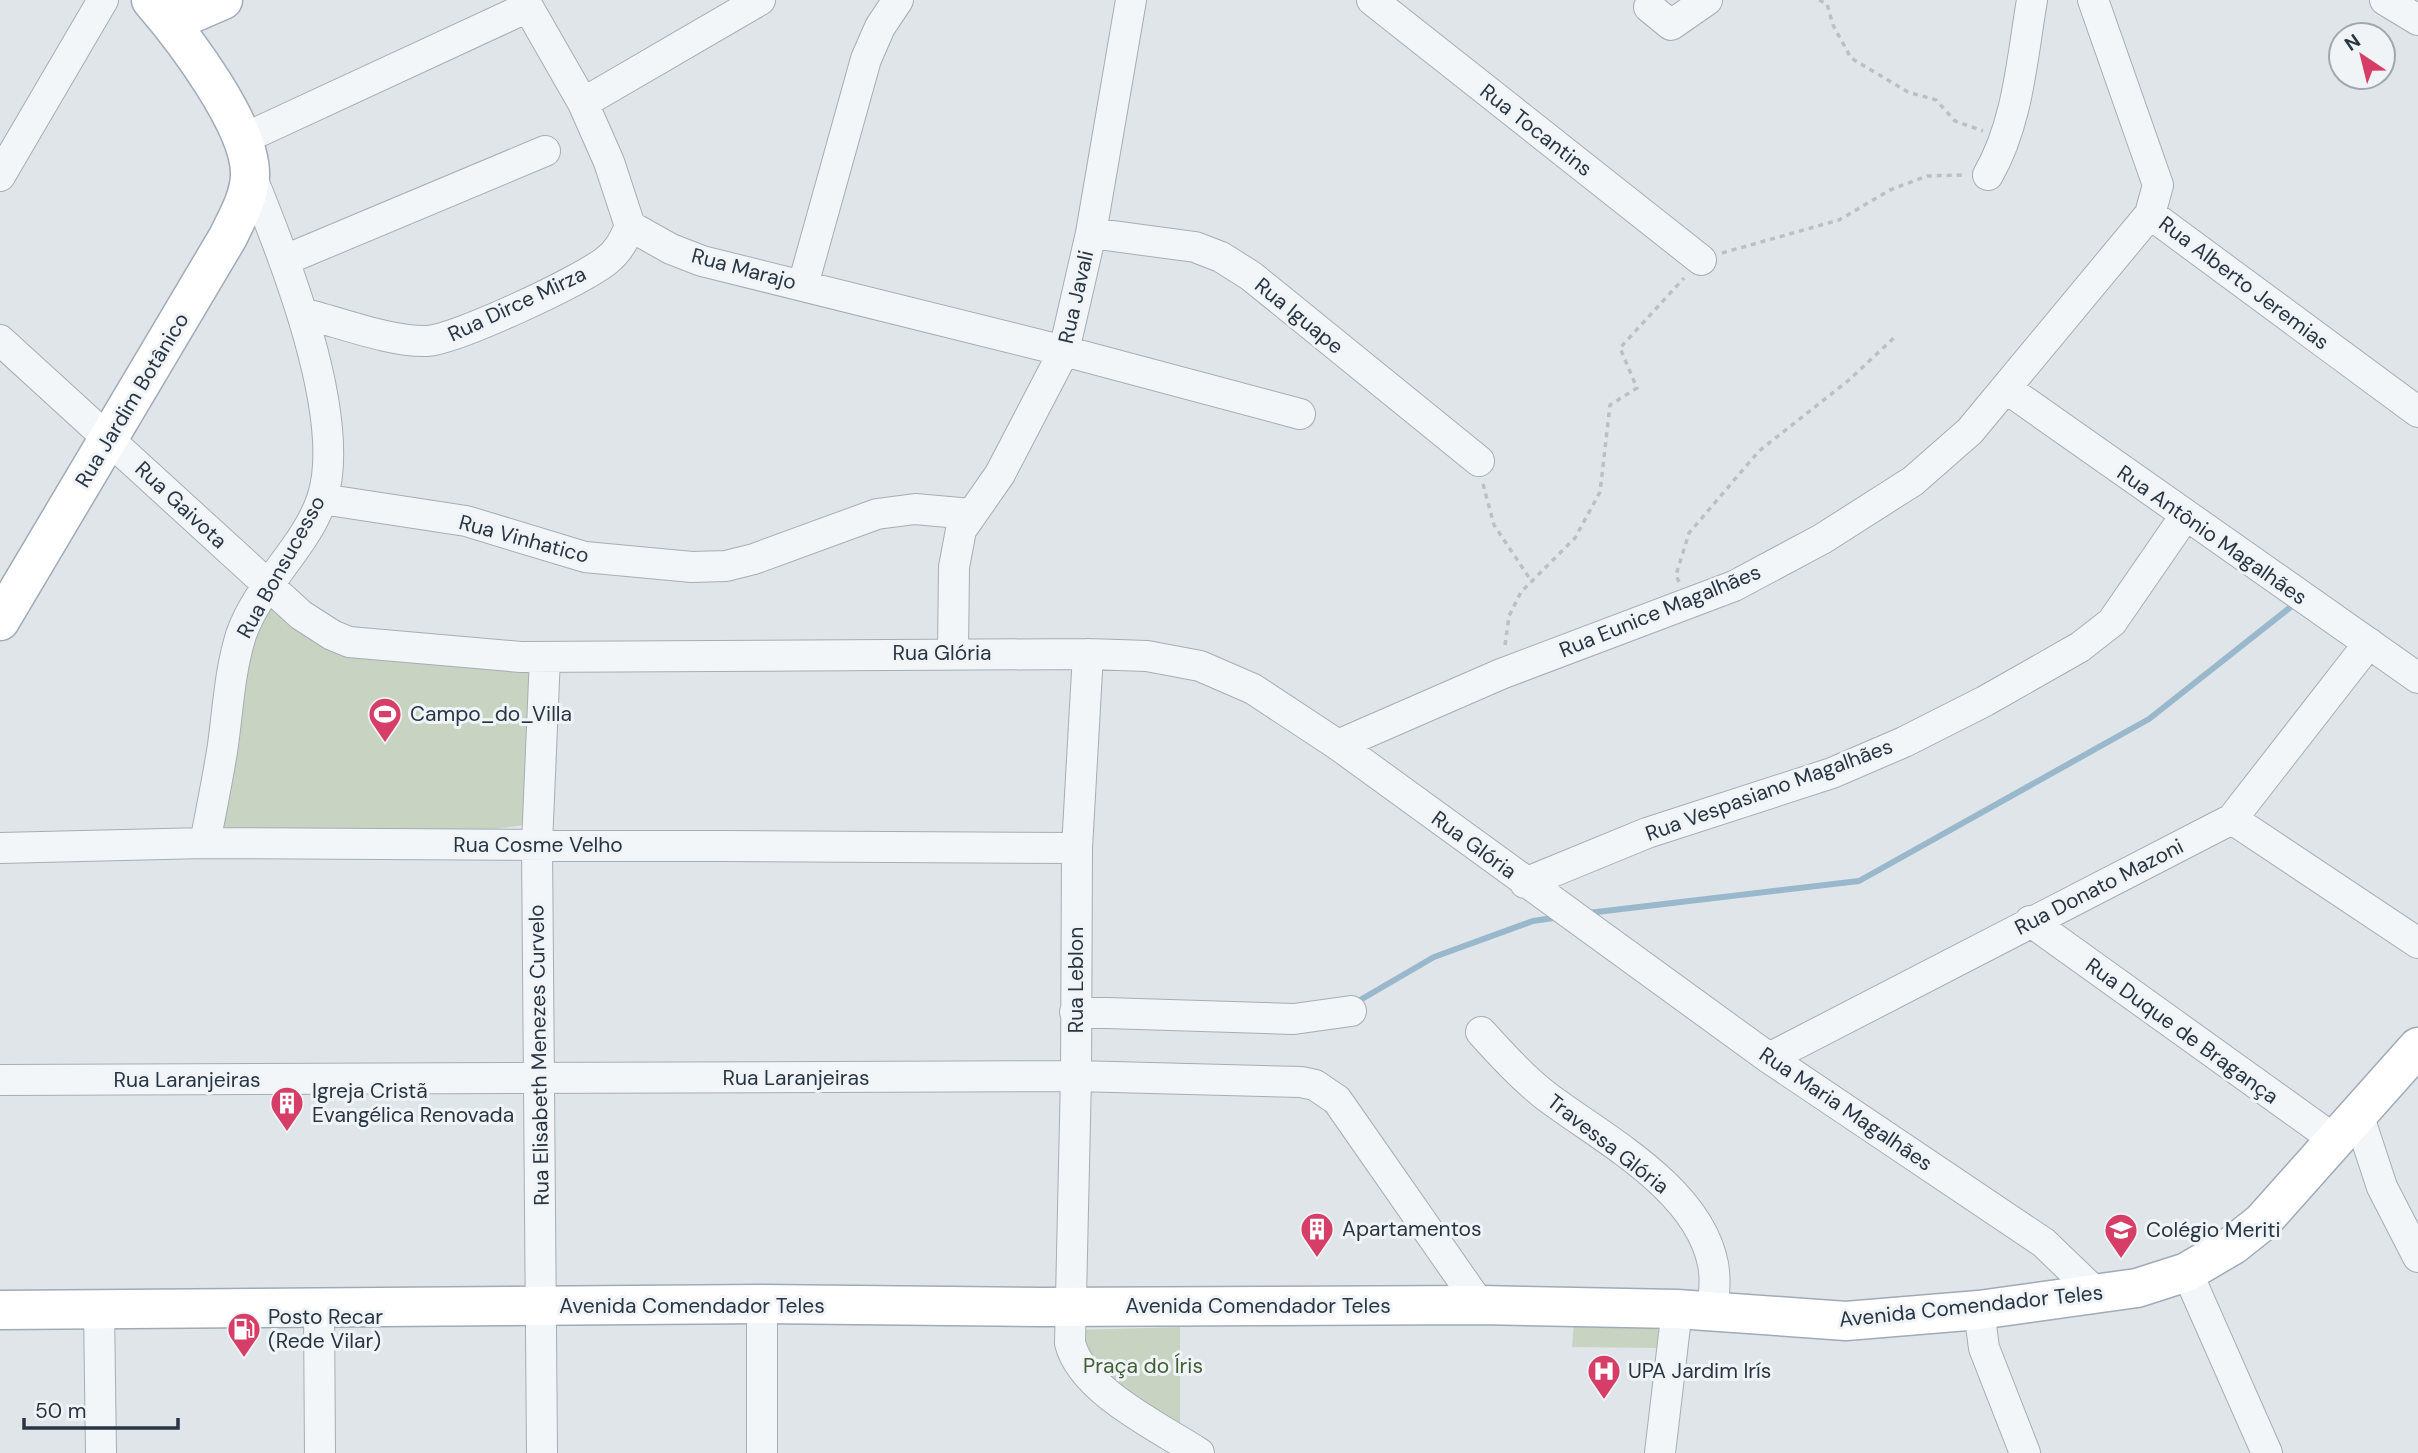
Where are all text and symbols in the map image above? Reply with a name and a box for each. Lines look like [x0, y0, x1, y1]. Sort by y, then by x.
north arrow [2327, 21, 2397, 91]
text: N [2340, 28, 2365, 57]
street label: Rua Tocantins [1474, 77, 1598, 183]
street label: Rua Alberto Jeremias [2153, 210, 2335, 356]
street label: Rua Marajo [689, 242, 799, 296]
street label: Rua Javali [1052, 248, 1100, 346]
street label: Rua Dirce Mirza [443, 260, 591, 348]
street label: Rua Iguape [1249, 272, 1349, 360]
street label: Rua Jardim Botânico [69, 307, 195, 493]
street label: Rua Gaivota [129, 455, 233, 555]
street label: Rua Antônio Magalhães [2111, 459, 2313, 611]
street label: Rua Bonsucesso [230, 491, 332, 643]
street label: Rua Vinhatico [456, 508, 592, 570]
street label: Rua Eunice Magalhães [1555, 558, 1765, 664]
street label: Rua Glória [893, 639, 991, 667]
sports icon: Campo_do_Villa [366, 695, 404, 744]
place label: Campo_do_Villa [410, 700, 572, 728]
street label: Rua Vespasiano Magalhães [1641, 732, 1897, 848]
street label: Rua Glória [1426, 805, 1522, 885]
street label: Rua Cosme Velho [453, 831, 623, 859]
street label: Rua Donato Mazoni [2010, 832, 2188, 942]
street label: Rua Elisabeth Menezes Curvelo [522, 904, 556, 1206]
street label: Rua Leblon [1062, 927, 1090, 1033]
street label: Rua Duque de Bragança [2080, 952, 2284, 1110]
street label: Rua Maria Magalhães [1754, 1041, 1938, 1177]
street label: Rua Laranjeiras [722, 1064, 870, 1092]
street label: Rua Laranjeiras [113, 1066, 261, 1094]
place label: Igreja Cristã Evangélica Renovada [312, 1077, 514, 1129]
building icon: Igreja Cristã Evangélica Renovada [268, 1084, 306, 1133]
street label: Travessa Glória [1541, 1088, 1675, 1200]
building icon: Apartamentos [1298, 1210, 1336, 1259]
school or university icon: Colégio Meriti [2102, 1211, 2140, 1260]
place label: Apartamentos [1342, 1215, 1482, 1243]
place label: Colégio Meriti [2146, 1216, 2281, 1244]
street label: Avenida Comendador Teles [1838, 1278, 2104, 1334]
street label: Avenida Comendador Teles [559, 1292, 825, 1320]
street label: Avenida Comendador Teles [1125, 1292, 1391, 1320]
place label: Posto Recar (Rede Vilar) [268, 1303, 383, 1355]
fuel station icon: Posto Recar (Rede Vilar) [225, 1310, 263, 1359]
park label: Praça do Íris [1083, 1352, 1203, 1380]
hospital icon: UPA Jardim Irís [1585, 1352, 1623, 1401]
place label: UPA Jardim Irís [1628, 1357, 1771, 1385]
scale bar [24, 1386, 178, 1430]
text: 50 m [35, 1397, 86, 1425]

